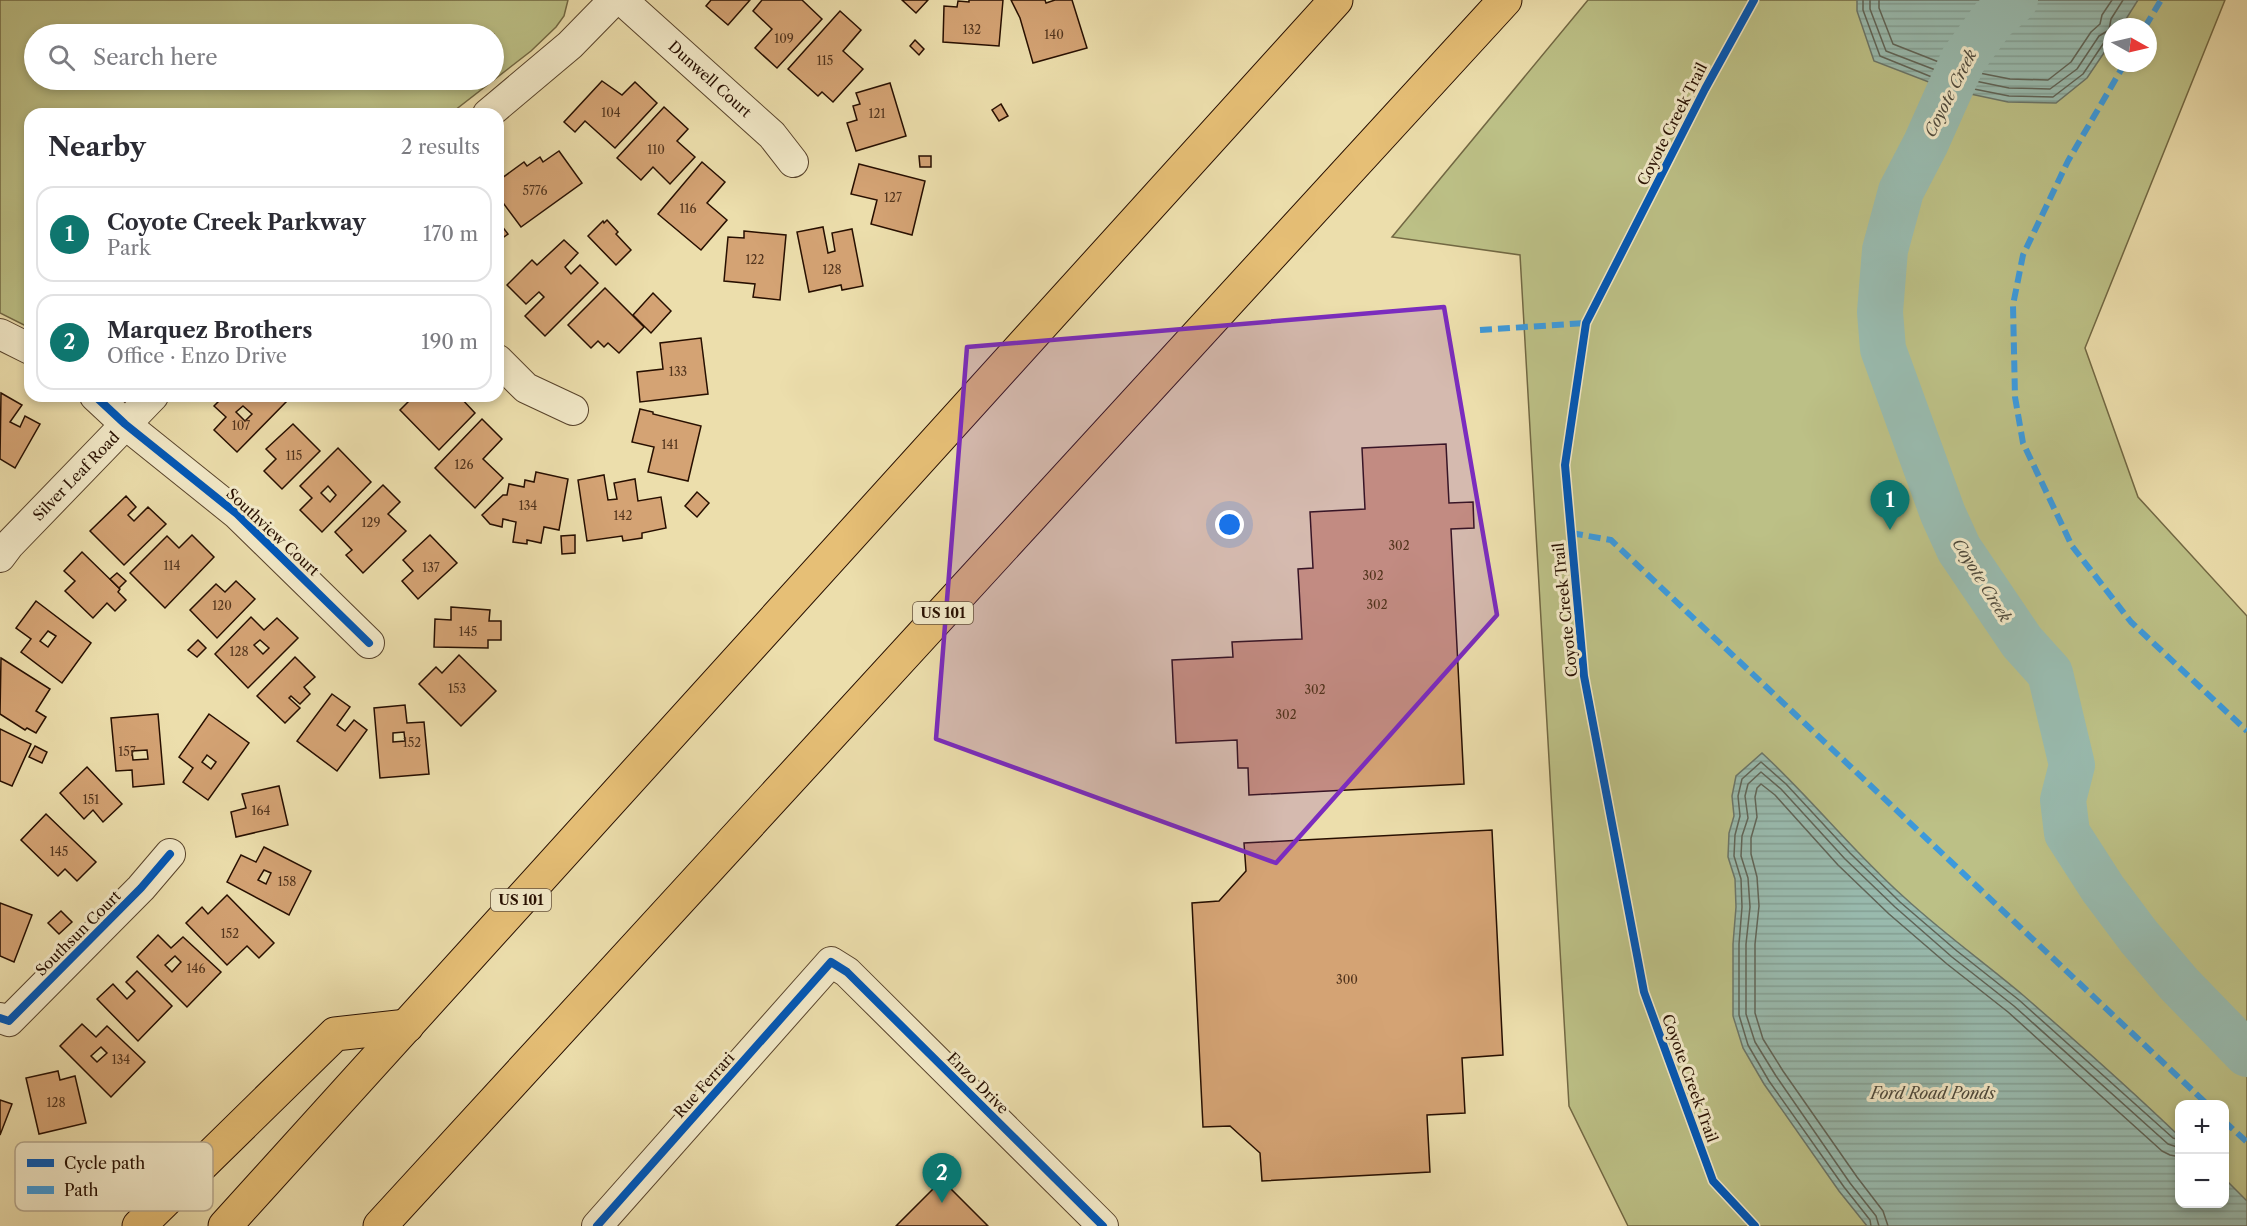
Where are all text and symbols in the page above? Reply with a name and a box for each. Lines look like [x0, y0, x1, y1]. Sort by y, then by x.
north arrow [2103, 18, 2157, 72]
house number: 132 [963, 22, 981, 37]
search box [24, 24, 504, 90]
house number: 140 [1044, 27, 1064, 42]
house number: 109 [774, 31, 794, 46]
street label: Dunwell Court [665, 37, 756, 122]
icon: search [45, 41, 78, 74]
text: Search here [93, 44, 218, 71]
water label: Coyote Creek [1919, 45, 1981, 140]
house number: 115 [817, 53, 833, 68]
street label: Coyote Creek Trail [1633, 59, 1711, 189]
house number: 104 [601, 105, 621, 120]
house number: 121 [869, 106, 886, 121]
text: Nearby [48, 131, 146, 163]
text: 2 results [401, 135, 480, 159]
house number: 110 [647, 142, 665, 157]
house number: 5776 [522, 183, 548, 198]
house number: 127 [884, 190, 902, 205]
house number: 116 [679, 201, 697, 216]
text: Coyote Creek Parkway [107, 209, 366, 236]
text: 1 [65, 222, 74, 246]
text: 170 m [423, 222, 478, 246]
text: Park [107, 236, 150, 260]
house number: 122 [746, 252, 765, 267]
house number: 128 [822, 262, 842, 277]
text: Marquez Brothers [107, 317, 312, 344]
text: 2 [64, 330, 75, 354]
text: 190 m [421, 330, 478, 354]
text: Office · Enzo Drive [107, 344, 287, 368]
house number: 133 [669, 364, 687, 379]
house number: 107 [232, 418, 250, 433]
street label: Silver Leaf Road [29, 427, 123, 525]
house number: 141 [661, 437, 679, 452]
house number: 115 [286, 448, 302, 463]
house number: 126 [455, 457, 473, 472]
pin: 1 [1870, 480, 1910, 530]
street label: Southview Court [223, 484, 324, 580]
house number: 134 [519, 498, 537, 513]
house number: 142 [614, 508, 633, 523]
your location [1215, 510, 1244, 539]
house number: 129 [362, 515, 380, 530]
water label: Coyote Creek [1948, 534, 2016, 626]
house number: 302 [1388, 538, 1410, 553]
street label: Coyote Creek Trail [1548, 541, 1582, 678]
house number: 114 [163, 558, 181, 573]
house number: 137 [422, 560, 440, 575]
house number: 302 [1362, 568, 1384, 583]
house number: 302 [1366, 597, 1388, 612]
house number: 120 [212, 598, 232, 613]
road number: US 101 [913, 602, 973, 624]
house number: 145 [459, 624, 477, 639]
house number: 128 [229, 644, 249, 659]
house number: 153 [448, 681, 466, 696]
house number: 302 [1304, 682, 1326, 697]
house number: 302 [1275, 707, 1297, 722]
house number: 152 [403, 735, 421, 750]
house number: 157 [118, 744, 136, 759]
house number: 151 [83, 792, 99, 807]
house number: 164 [251, 803, 271, 818]
house number: 145 [50, 844, 68, 859]
house number: 158 [278, 874, 296, 889]
street label: Southsun Court [31, 886, 125, 980]
road number: US 101 [491, 889, 551, 911]
house number: 152 [221, 926, 239, 941]
house number: 146 [186, 961, 206, 976]
house number: 300 [1336, 972, 1358, 987]
street label: Coyote Creek Trail [1658, 1011, 1722, 1145]
street label: Rue Ferrari [670, 1048, 739, 1122]
street label: Enzo Drive [943, 1048, 1013, 1118]
house number: 134 [112, 1052, 130, 1067]
water label: Ford Road Ponds [1868, 1083, 1996, 1103]
house number: 128 [46, 1095, 66, 1110]
map controls [2175, 1100, 2229, 1208]
button: + [2175, 1100, 2229, 1154]
legend [15, 1142, 213, 1211]
text: Cycle path [64, 1153, 145, 1173]
pin: 2 [922, 1154, 962, 1203]
button: − [2175, 1154, 2229, 1208]
text: Path [64, 1180, 98, 1200]

